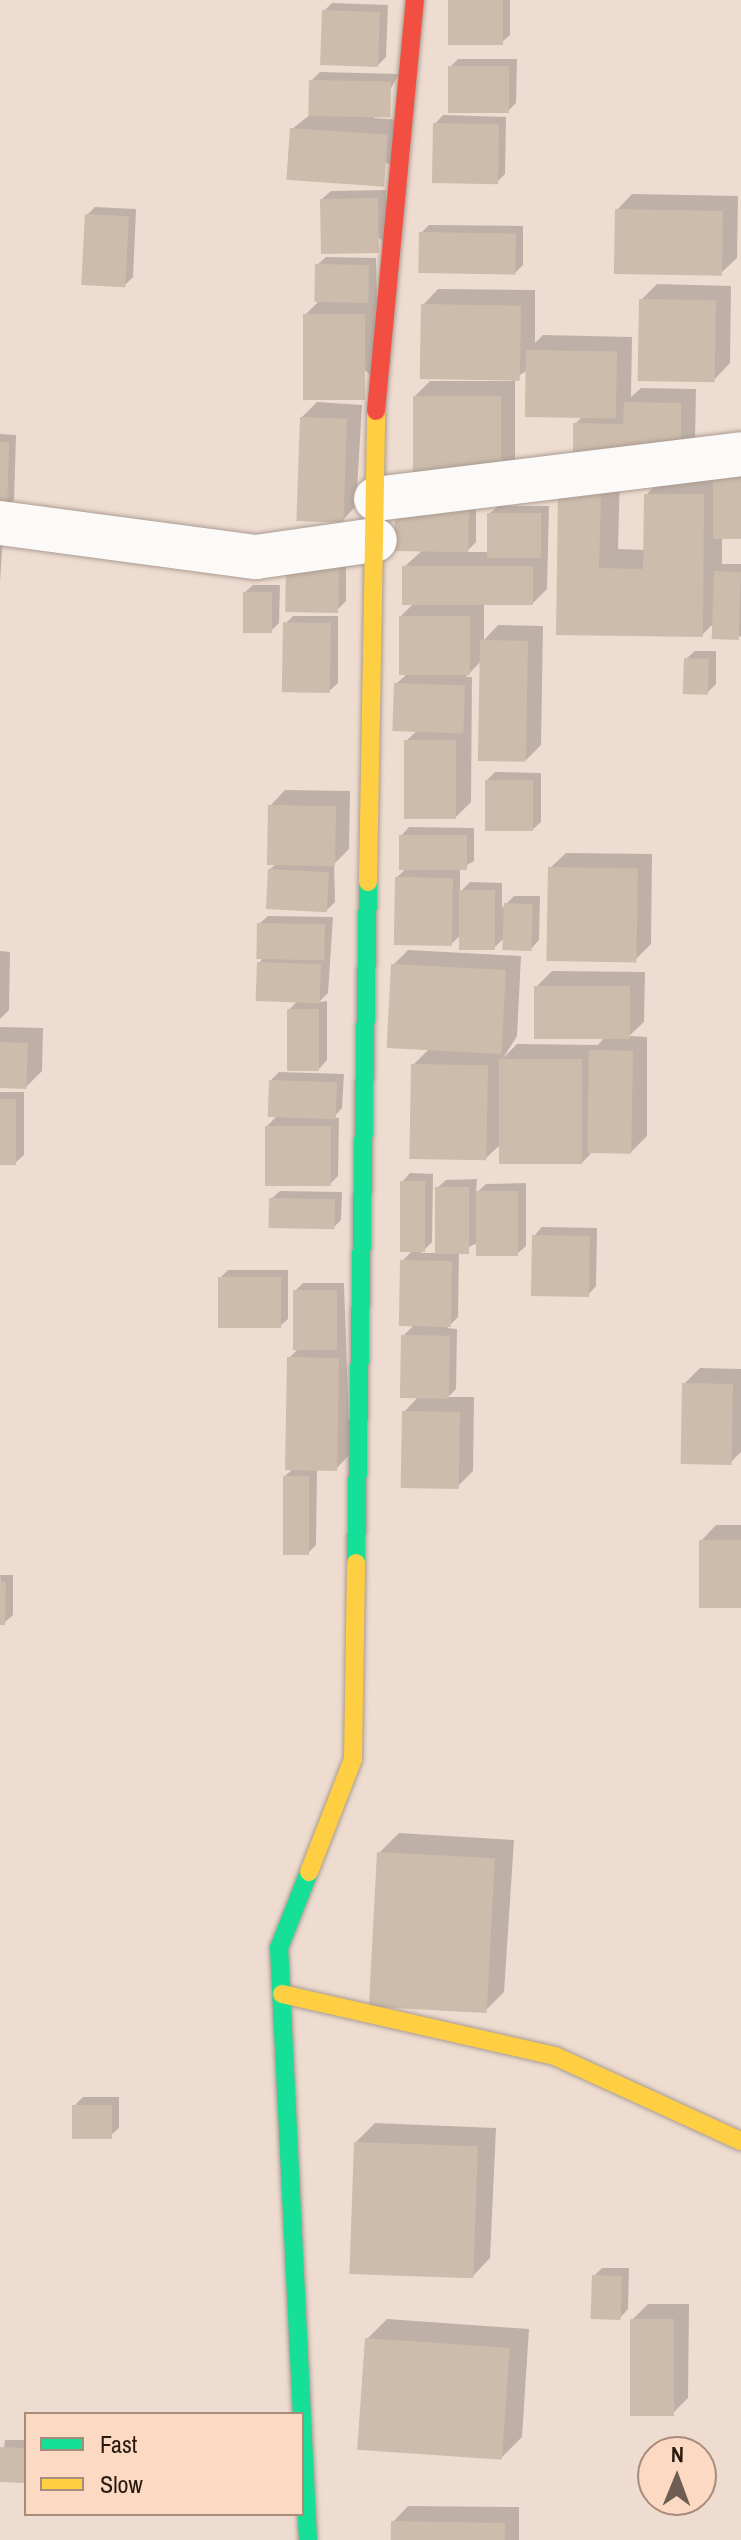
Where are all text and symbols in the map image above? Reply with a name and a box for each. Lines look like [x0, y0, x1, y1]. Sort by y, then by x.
legend [24, 2412, 304, 2516]
text: Fast [100, 2428, 137, 2460]
north arrow [637, 2436, 717, 2516]
text: N [671, 2439, 684, 2469]
text: Slow [100, 2468, 143, 2500]

